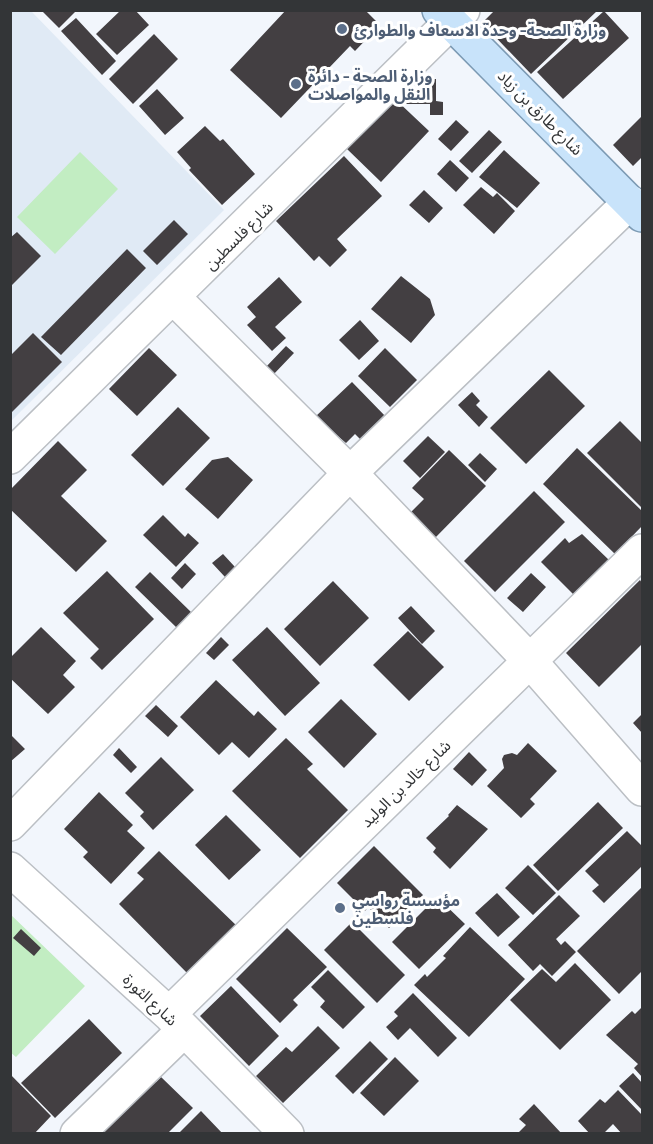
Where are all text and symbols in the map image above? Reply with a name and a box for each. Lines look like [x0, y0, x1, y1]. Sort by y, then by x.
place label: وزارة الصحة- وحدة الاسعاف والطوارئ [354, 20, 606, 40]
marker: وزارة الصحة- وحدة الاسعاف والطوارئ [335, 22, 349, 36]
place label: وزارة الصحة - دائرة النقل والمواصلات [308, 66, 432, 104]
street label: شارع طارق بن زياد [492, 66, 587, 161]
marker: وزارة الصحة - دائرة النقل والمواصلات [289, 77, 303, 91]
street label: شارع فلسطين [200, 197, 279, 276]
street label: شارع خالد بن الوليد [356, 735, 457, 834]
place label: مؤسسة رواسي فلسطين [352, 890, 460, 928]
marker: مؤسسة رواسي فلسطين [333, 901, 347, 915]
street label: شارع الثورة [117, 969, 182, 1032]

